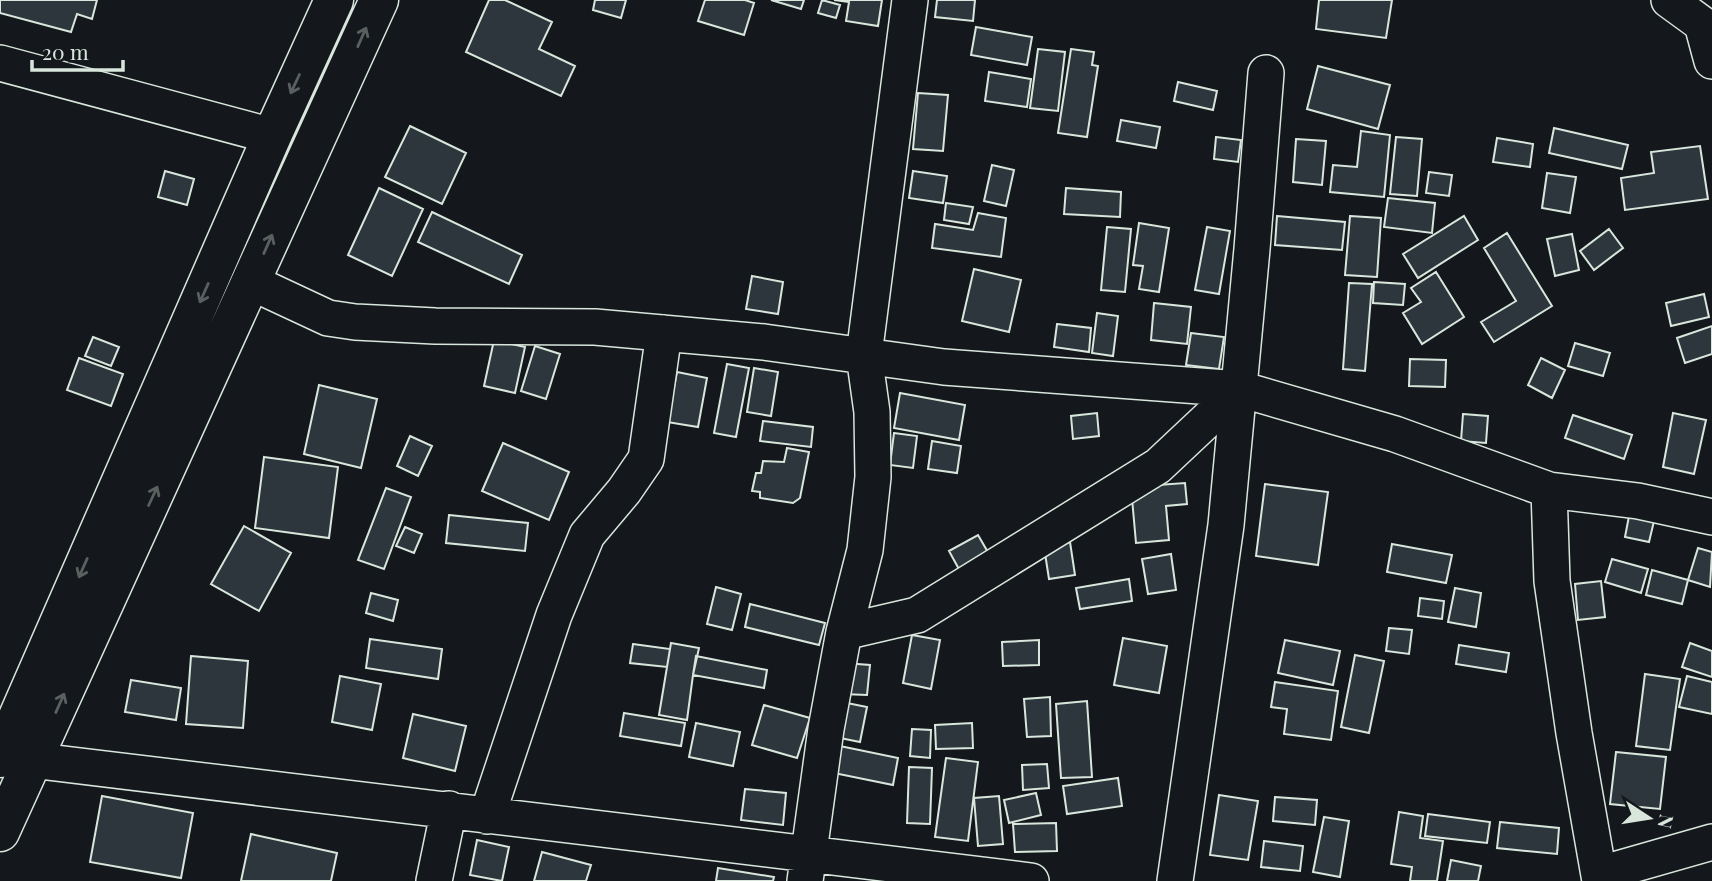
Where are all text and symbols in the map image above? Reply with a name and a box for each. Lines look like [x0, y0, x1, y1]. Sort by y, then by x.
one-way arrow [356, 27, 370, 48]
scale bar [32, 28, 122, 72]
text: 20 m [42, 37, 89, 65]
one-way arrow [288, 73, 301, 94]
one-way arrow [262, 234, 275, 256]
one-way arrow [197, 281, 210, 303]
one-way arrow [147, 486, 160, 507]
one-way arrow [76, 557, 89, 578]
one-way arrow [54, 693, 67, 714]
north arrow [1614, 783, 1684, 853]
text: N [1652, 812, 1681, 831]

